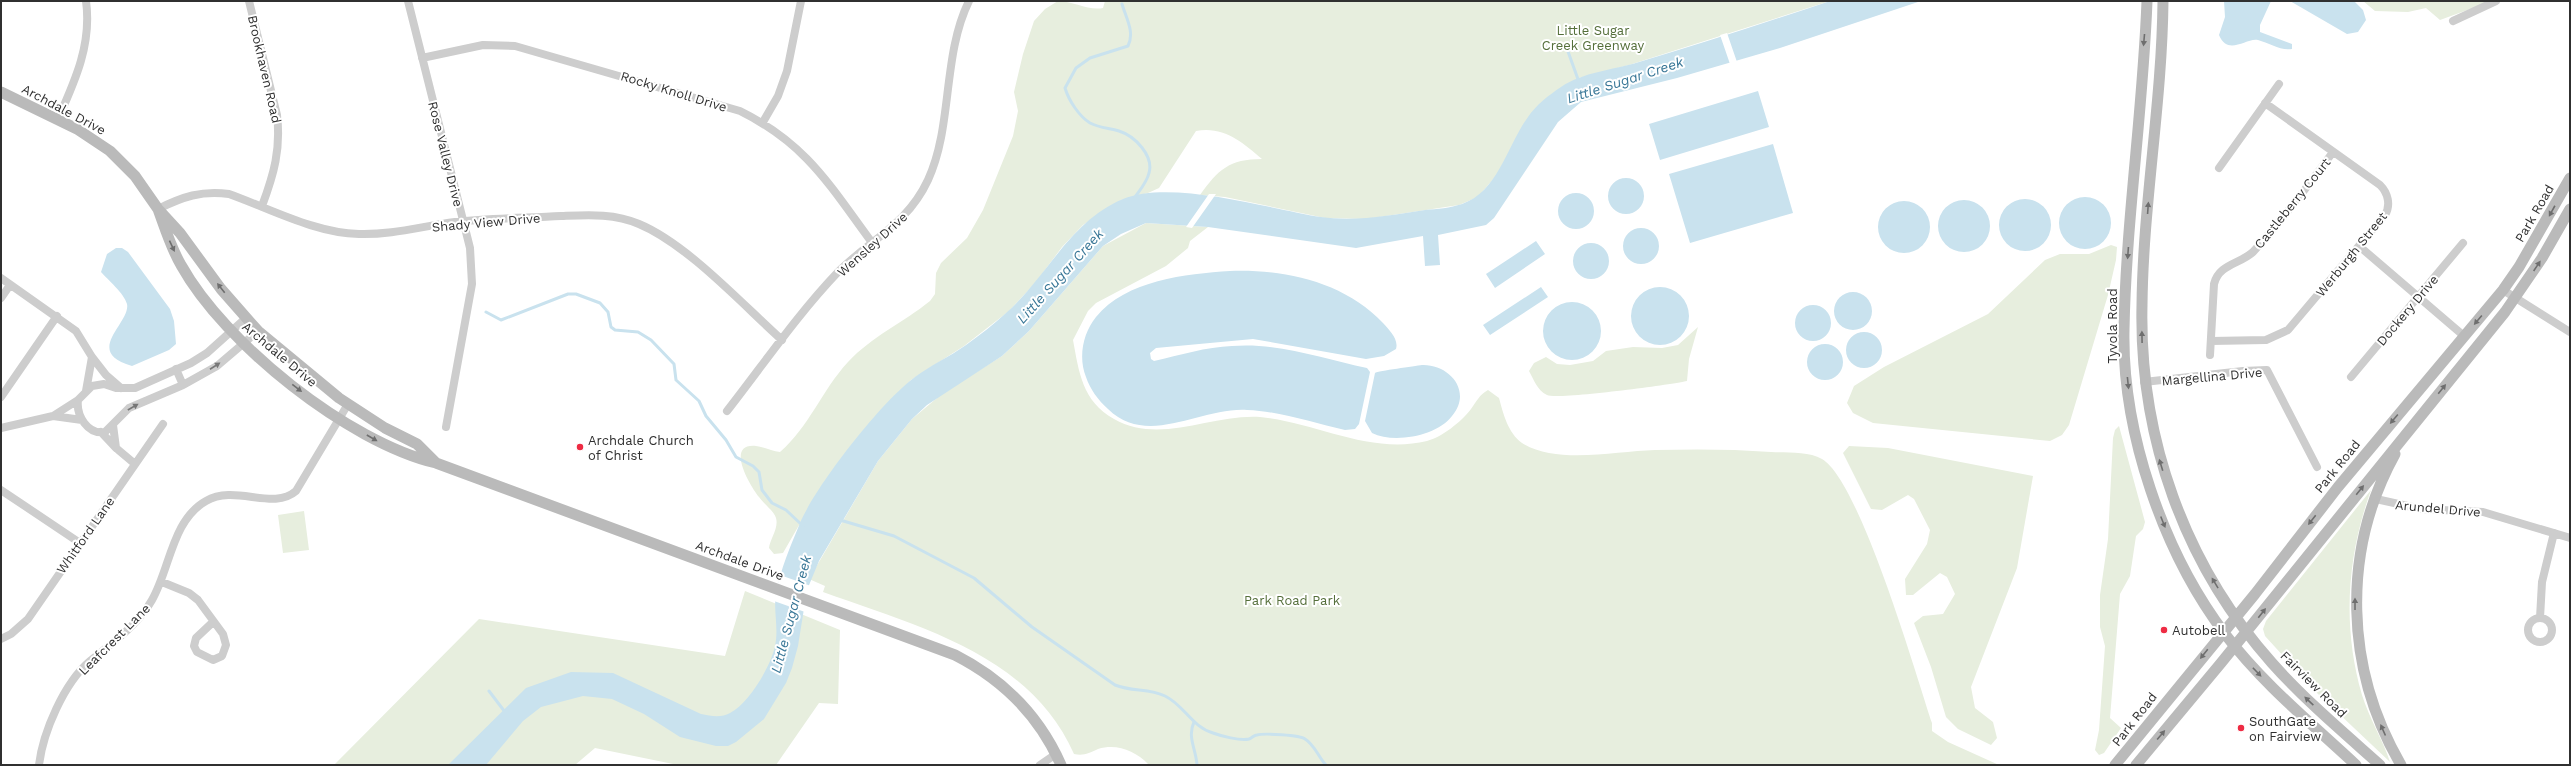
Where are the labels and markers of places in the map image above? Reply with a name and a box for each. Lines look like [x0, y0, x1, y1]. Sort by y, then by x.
place label: Archdale Church of Christ [588, 433, 694, 463]
marker: Archdale Church of Christ [575, 442, 585, 452]
place label: Autobell [2172, 623, 2225, 638]
marker: Autobell [2159, 625, 2169, 635]
place label: SouthGate on Fairview [2249, 714, 2321, 744]
marker: SouthGate on Fairview [2236, 723, 2246, 733]

